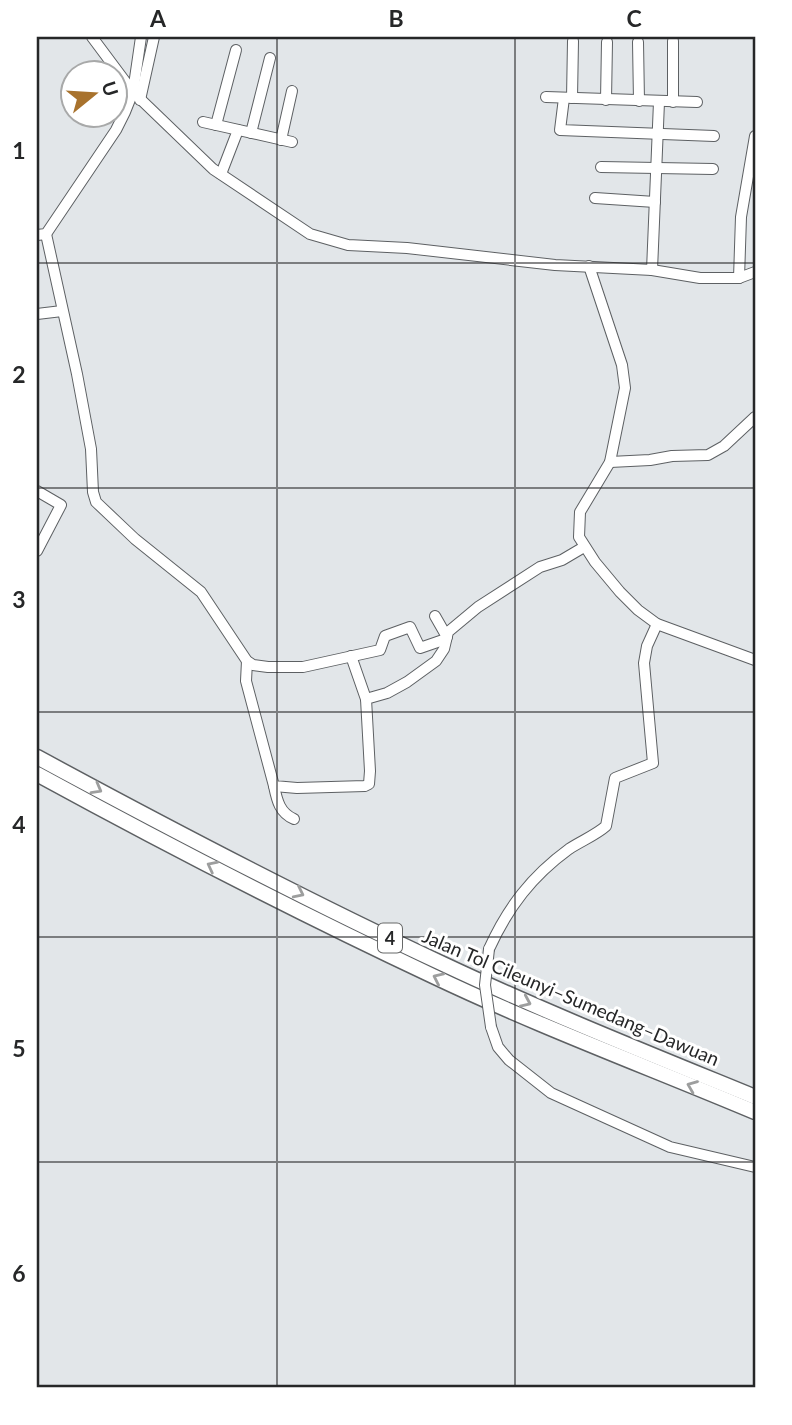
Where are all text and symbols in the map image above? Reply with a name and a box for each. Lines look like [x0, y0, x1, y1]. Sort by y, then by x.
text: A [149, 4, 167, 32]
text: B [388, 4, 404, 32]
text: C [626, 4, 642, 32]
north arrow [60, 60, 130, 130]
text: U [98, 78, 124, 99]
text: 1 [12, 136, 26, 164]
text: 2 [12, 360, 26, 388]
text: 3 [12, 585, 26, 613]
one-way arrow [89, 781, 102, 795]
text: 4 [12, 810, 26, 838]
one-way arrow [206, 861, 219, 875]
one-way arrow [292, 885, 304, 899]
road number: 4 [378, 923, 402, 953]
street label: Jalan Tol Cileunyi–Sumedang–Dawuan [419, 924, 723, 1070]
one-way arrow [432, 972, 445, 986]
one-way arrow [519, 994, 532, 1008]
text: 5 [12, 1034, 26, 1062]
one-way arrow [687, 1080, 699, 1094]
text: 6 [12, 1259, 26, 1287]

